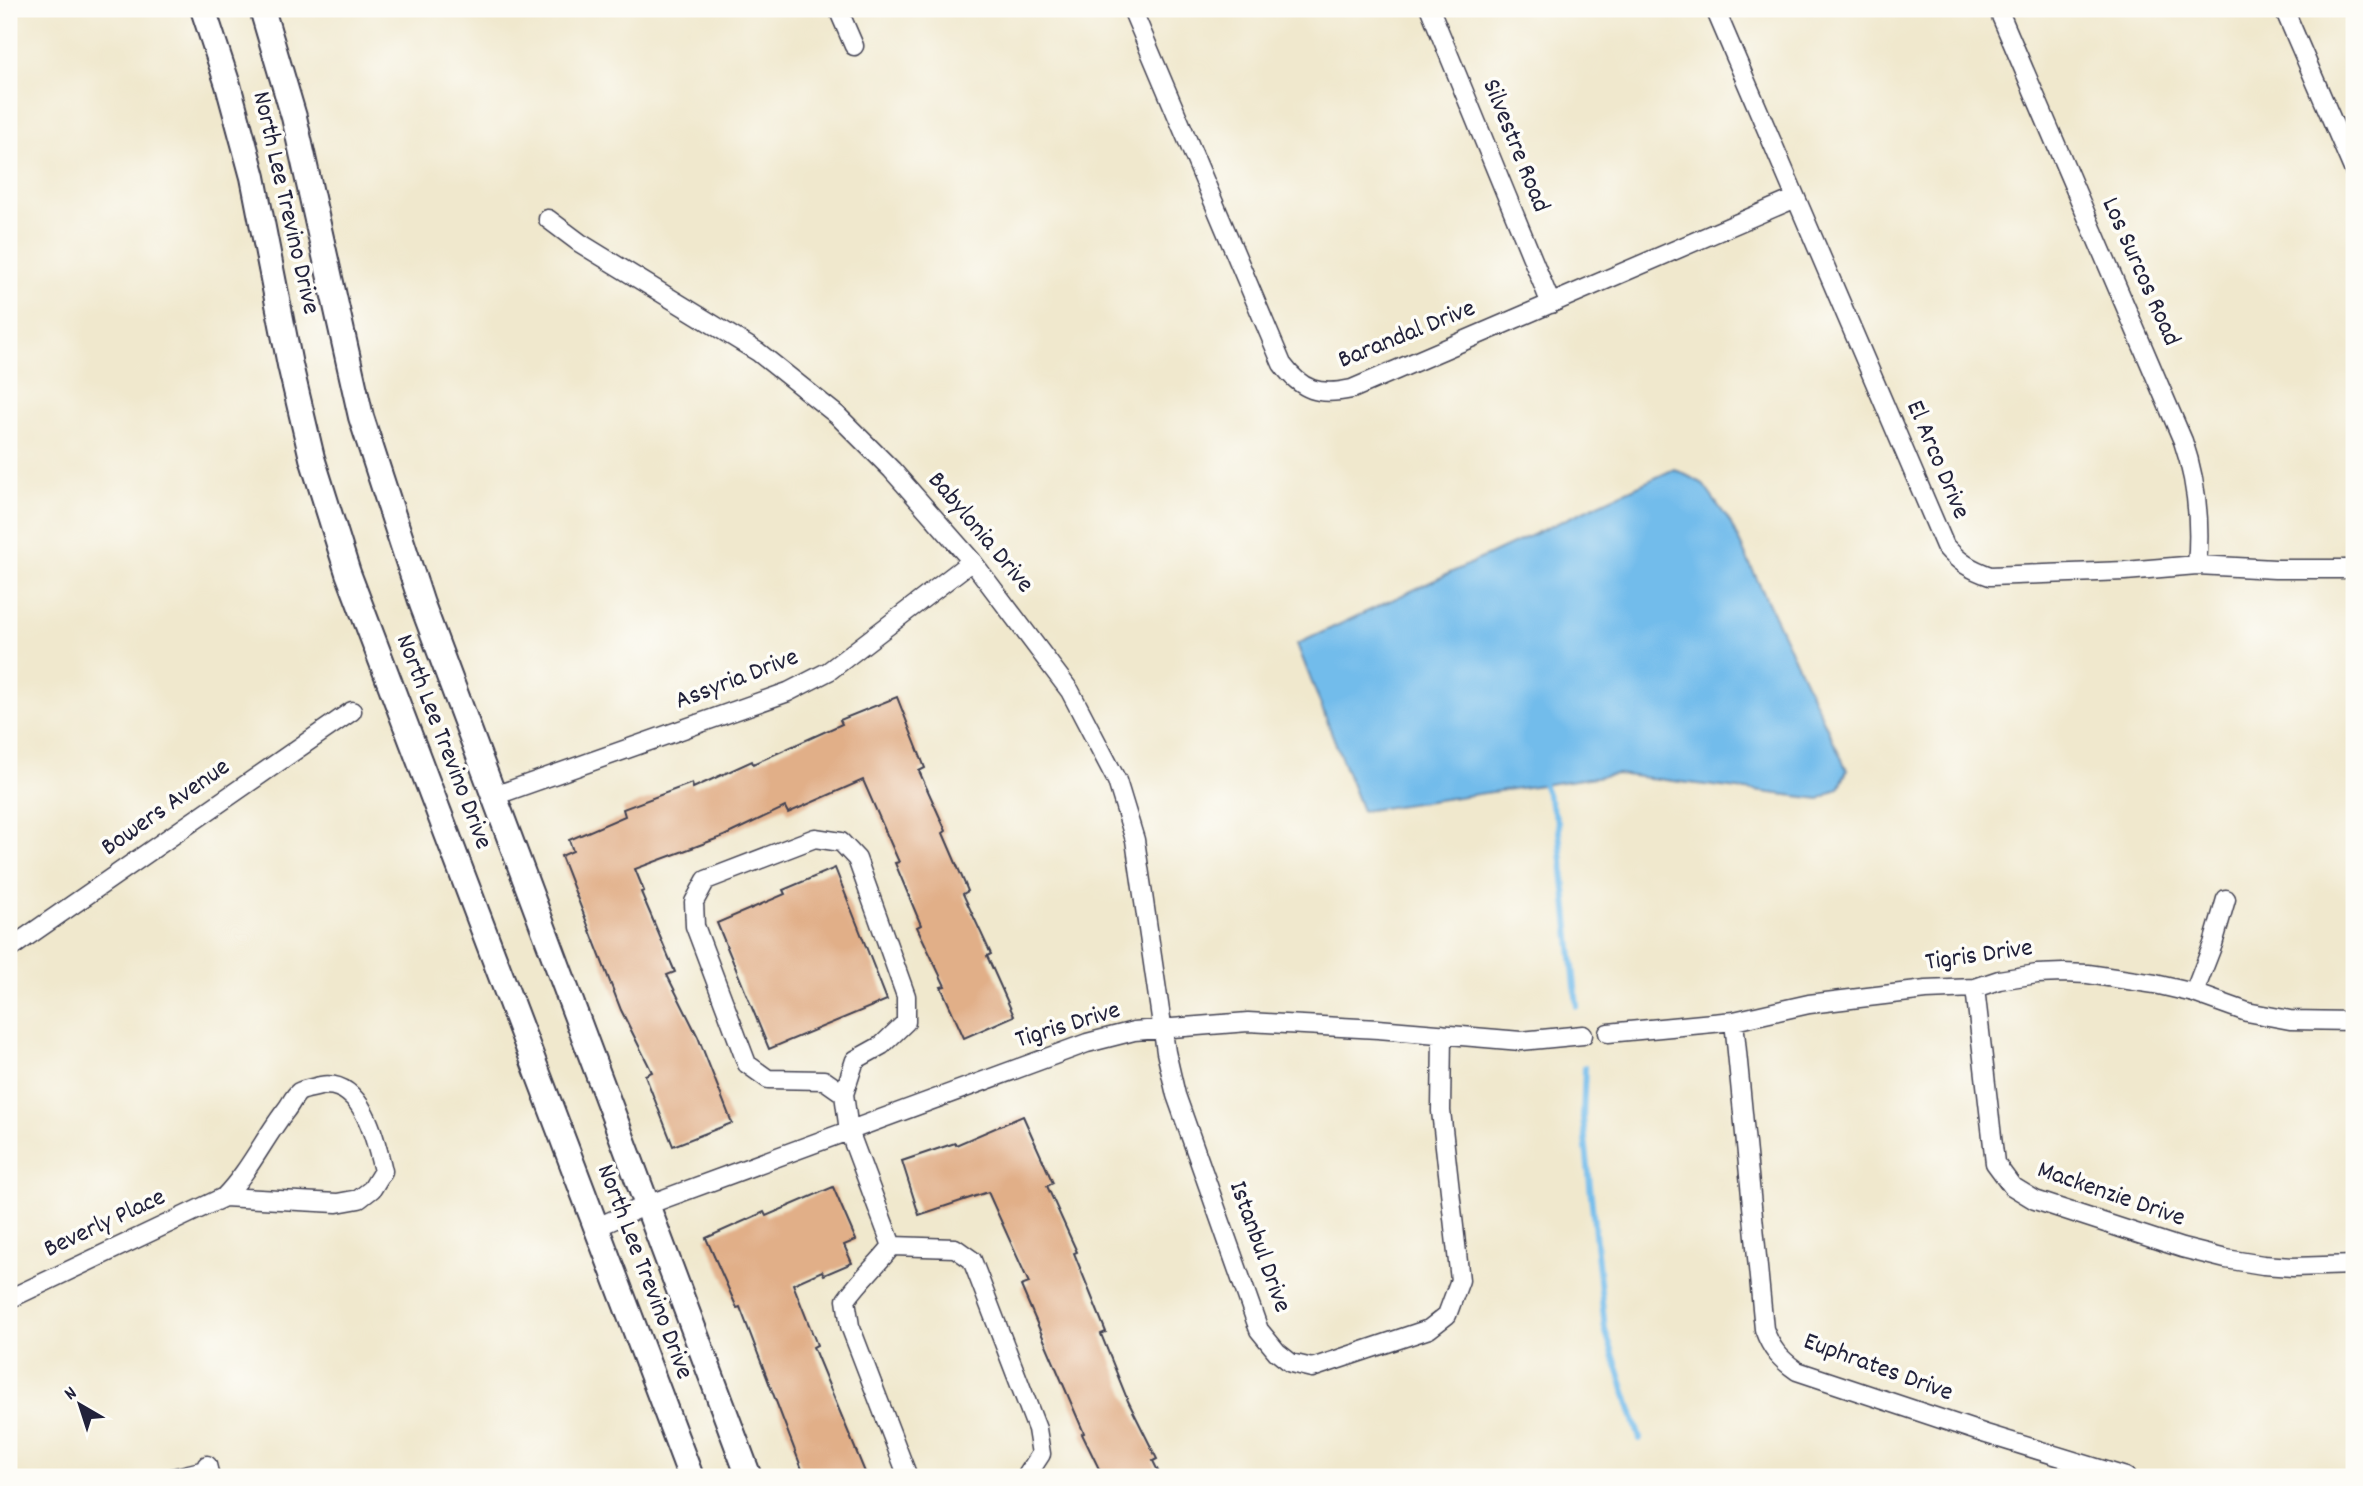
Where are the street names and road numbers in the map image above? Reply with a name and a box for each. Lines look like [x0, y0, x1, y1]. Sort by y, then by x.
street label: Silvestre Road [1471, 74, 1559, 218]
street label: North Lee Trevino Drive [241, 88, 329, 318]
street label: Los Surcos Road [2091, 192, 2189, 352]
street label: Barandal Drive [1333, 291, 1481, 379]
street label: El Arco Drive [1895, 395, 1979, 525]
street label: Babylonia Drive [918, 464, 1042, 602]
street label: North Lee Trevino Drive [385, 629, 501, 855]
street label: Assyria Drive [670, 640, 804, 720]
street label: Bowers Avenue [94, 750, 238, 866]
street label: Tigris Drive [1923, 930, 2035, 982]
street label: Tigris Drive [1011, 993, 1125, 1059]
street label: Mackenzie Drive [2032, 1152, 2190, 1238]
street label: North Lee Trevino Drive [586, 1159, 702, 1385]
street label: Istanbul Drive [1218, 1176, 1300, 1318]
street label: Beverly Place [38, 1180, 172, 1268]
street label: Euphrates Drive [1798, 1324, 1958, 1412]

